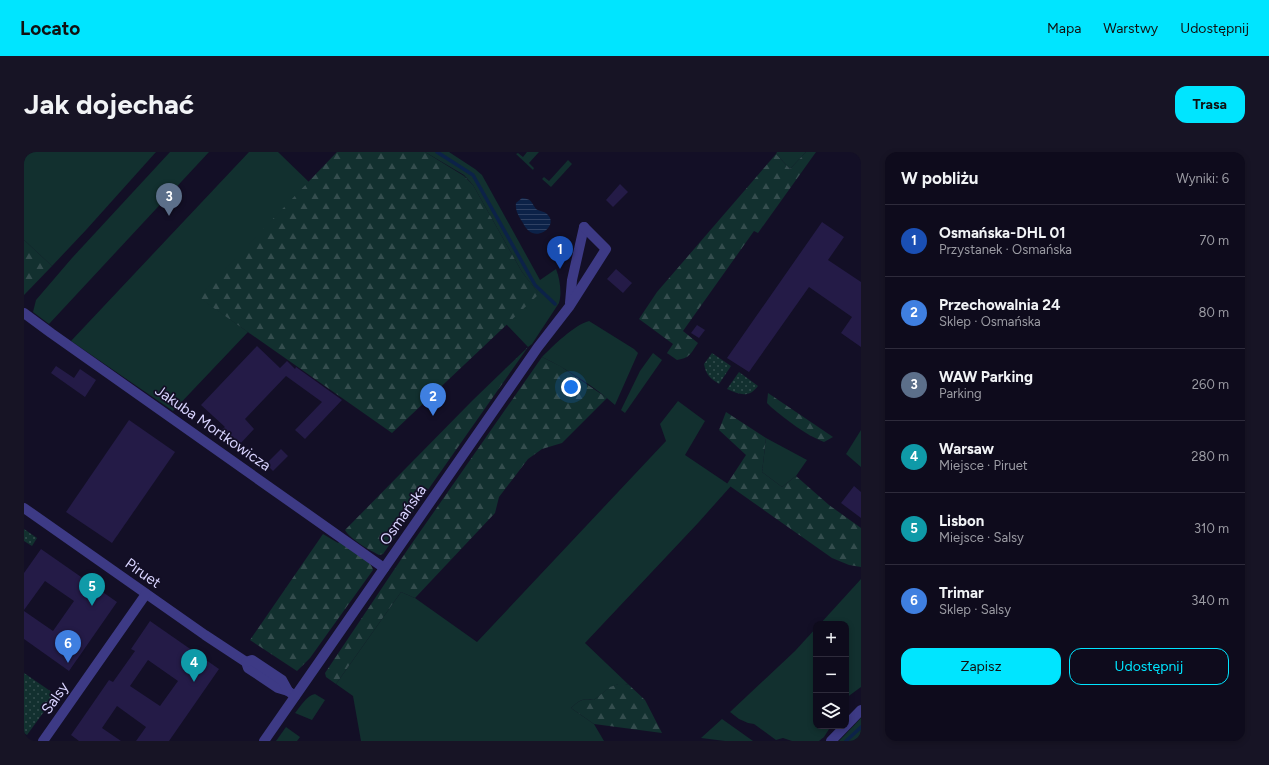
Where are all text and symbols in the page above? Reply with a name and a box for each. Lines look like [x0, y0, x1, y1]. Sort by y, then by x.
text: Locato [20, 17, 80, 40]
text: Mapa [1047, 20, 1081, 37]
text: Warstwy [1103, 20, 1158, 37]
text: Udostępnij [1180, 20, 1249, 37]
button: Trasa [1175, 86, 1245, 123]
text: Jak dojechać [24, 87, 194, 121]
text: W pobliżu [901, 168, 978, 188]
text: Wyniki: 6 [1176, 171, 1229, 186]
pin: 3 [156, 183, 182, 216]
text: Osmańska-DHL 01 [939, 224, 1066, 242]
text: 1 [911, 233, 917, 248]
text: 70 m [1199, 233, 1229, 248]
pin: 1 [547, 236, 573, 269]
text: Przystanek · Osmańska [939, 242, 1072, 257]
text: Przechowalnia 24 [939, 296, 1060, 314]
text: 2 [910, 305, 918, 320]
text: 80 m [1198, 305, 1229, 320]
text: Sklep · Osmańska [939, 314, 1041, 329]
text: WAW Parking [939, 368, 1033, 386]
your location [561, 377, 581, 397]
text: 3 [910, 377, 918, 392]
text: 260 m [1192, 377, 1229, 392]
street label: Jakuba Mortkowicza [152, 381, 274, 475]
pin: 2 [420, 383, 446, 416]
text: Parking [939, 386, 982, 401]
text: Warsaw [939, 440, 994, 458]
text: 4 [910, 449, 918, 464]
text: 280 m [1191, 449, 1229, 464]
text: Miejsce · Piruet [939, 458, 1028, 473]
street label: Osmańska [376, 482, 430, 548]
text: Lisbon [939, 512, 984, 530]
text: 5 [910, 521, 918, 536]
text: 310 m [1194, 521, 1229, 536]
text: Miejsce · Salsy [939, 530, 1024, 545]
street label: Piruet [122, 554, 165, 592]
pin: 5 [79, 573, 105, 606]
text: Trimar [939, 584, 984, 602]
text: 6 [910, 593, 918, 608]
text: 340 m [1191, 593, 1229, 608]
text: Sklep · Salsy [939, 602, 1011, 617]
map controls [813, 621, 849, 729]
button: + [813, 621, 849, 657]
pin: 6 [55, 630, 81, 663]
button: Zapisz [901, 648, 1061, 685]
button: Udostępnij [1069, 648, 1229, 685]
pin: 4 [181, 649, 207, 682]
button: − [813, 657, 849, 693]
street label: Salsy [38, 678, 72, 718]
button: layers [813, 693, 849, 729]

